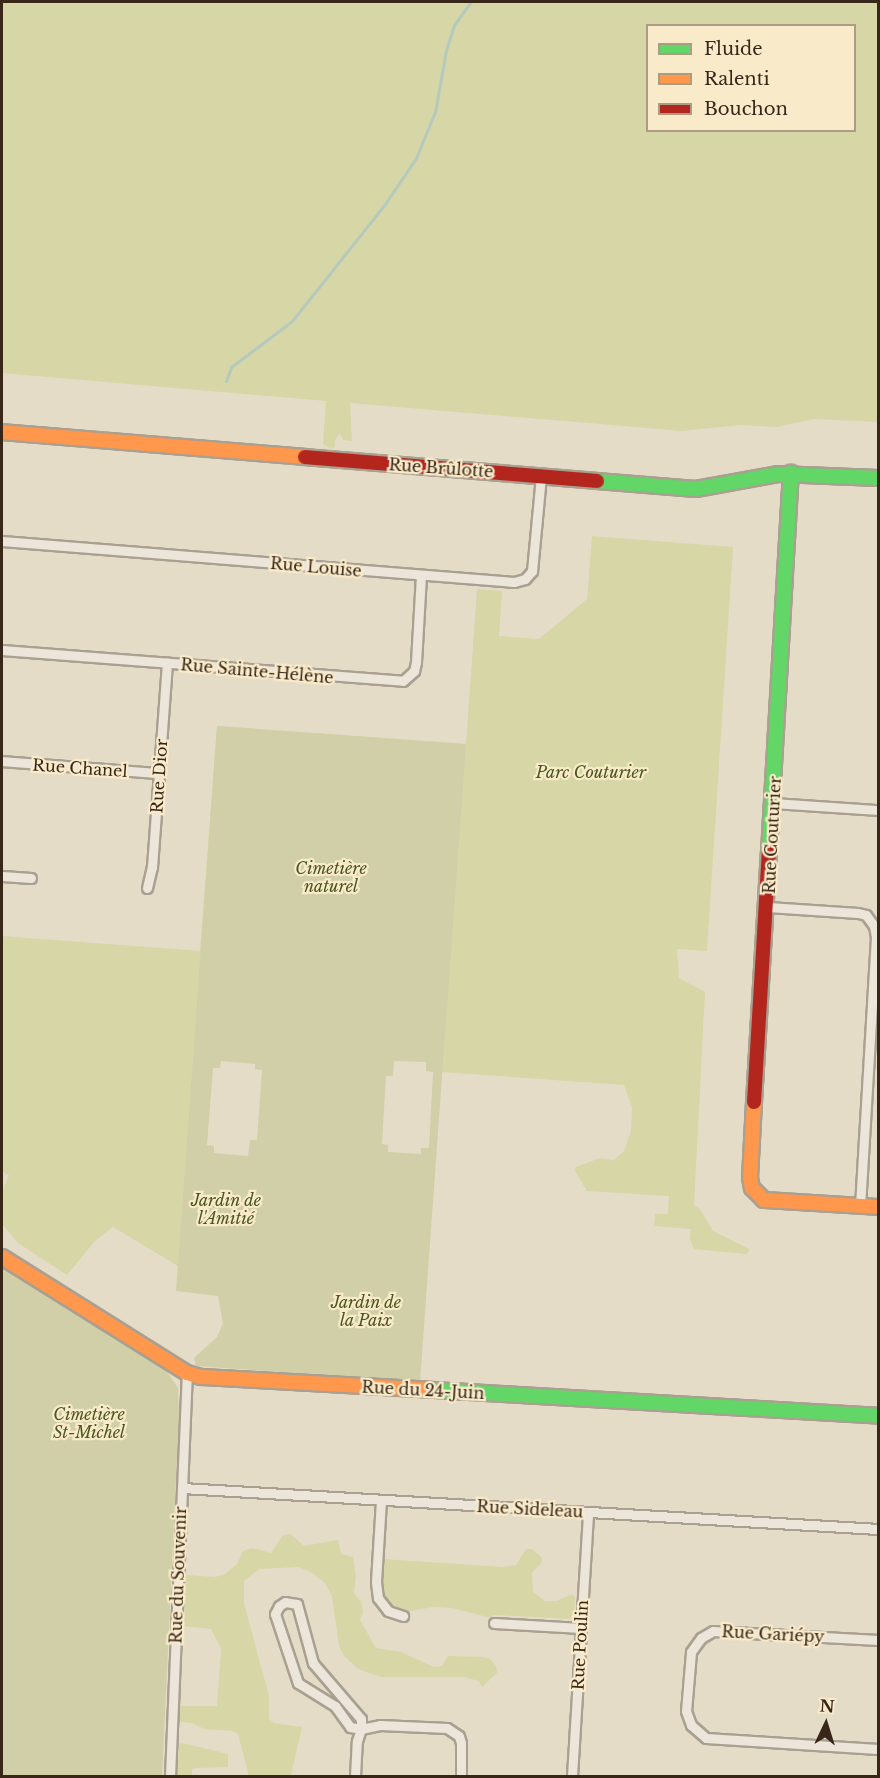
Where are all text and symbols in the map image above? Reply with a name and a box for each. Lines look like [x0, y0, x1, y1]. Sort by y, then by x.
legend [646, 24, 856, 132]
text: Fluide [704, 38, 763, 60]
text: Ralenti [704, 68, 770, 90]
text: Bouchon [704, 98, 788, 120]
street label: Rue Brûlotte [388, 455, 494, 481]
street label: Rue Louise [269, 553, 363, 581]
street label: Rue Sainte-Hélène [180, 655, 334, 687]
street label: Rue Dior [147, 738, 171, 814]
street label: Rue Chanel [32, 755, 128, 781]
park label: Parc Couturier [536, 762, 646, 782]
street label: Rue Couturier [759, 776, 785, 894]
park label: Cimetière naturel [295, 858, 367, 896]
park label: Jardin de l'Amitié [191, 1190, 261, 1228]
park label: Jardin de la Paix [331, 1292, 401, 1330]
street label: Rue du 24-Juin [361, 1377, 485, 1403]
park label: Cimetière St-Michel [53, 1404, 125, 1442]
street label: Rue Sideleau [476, 1497, 584, 1521]
street label: Rue du Souvenir [166, 1506, 190, 1644]
street label: Rue Poulin [568, 1599, 592, 1691]
street label: Rue Gariépy [721, 1622, 825, 1646]
north arrow [796, 1694, 856, 1754]
text: N [819, 1696, 835, 1717]

